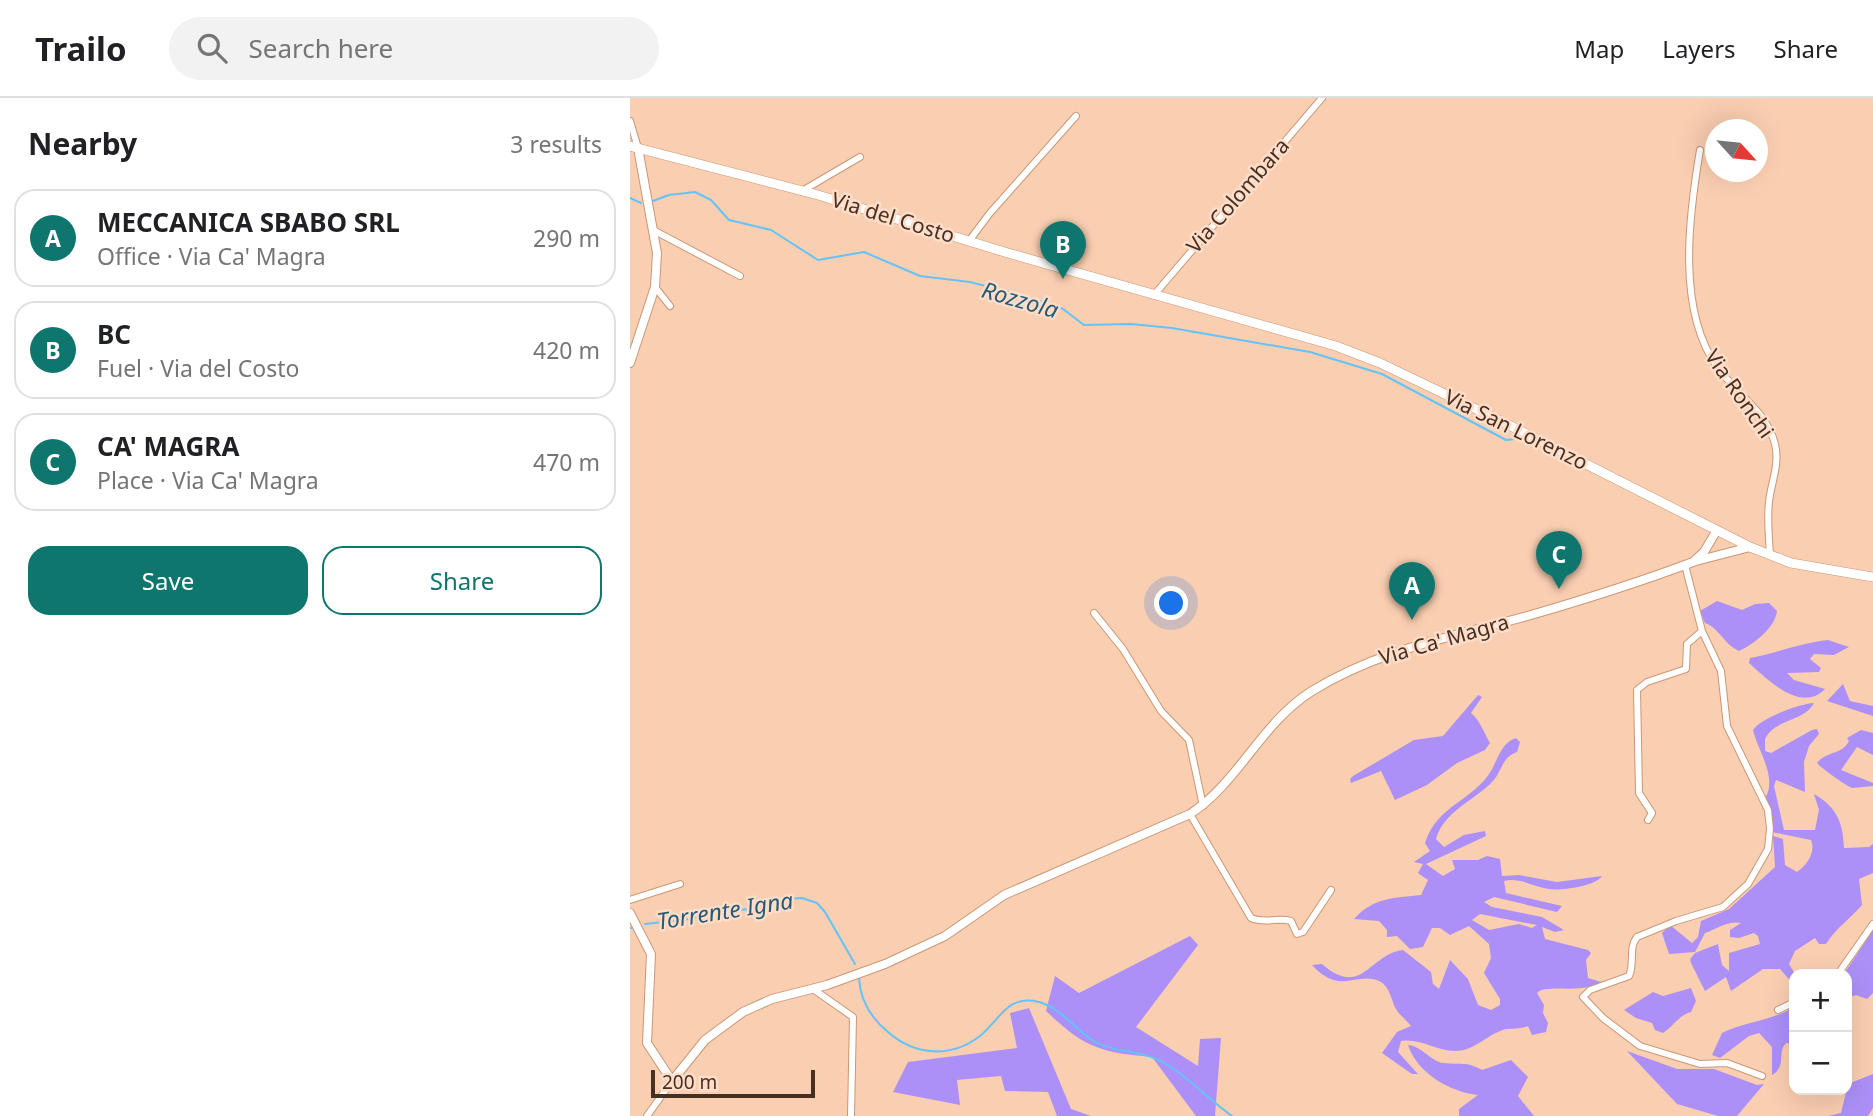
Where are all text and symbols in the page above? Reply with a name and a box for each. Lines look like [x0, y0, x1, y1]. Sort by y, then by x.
search box [169, 17, 659, 80]
text: Trailo [35, 26, 127, 71]
icon: search [193, 29, 231, 67]
text: Search here [249, 30, 393, 66]
text: Map [1574, 32, 1624, 65]
text: Layers [1662, 32, 1736, 65]
text: Share [1774, 32, 1838, 65]
north arrow [1705, 119, 1768, 182]
text: Nearby [28, 123, 137, 164]
text: 3 results [510, 128, 602, 160]
street label: Via Colombara [1180, 132, 1295, 259]
street label: Via del Costo [828, 185, 958, 249]
text: MECCANICA SBABO SRL [97, 204, 400, 240]
pin: B [1040, 221, 1086, 279]
text: A [45, 222, 61, 254]
text: 290 m [533, 222, 600, 254]
text: Office · Via Ca' Magra [97, 240, 326, 272]
water label: Rozzola [978, 273, 1062, 325]
text: BC [97, 316, 131, 352]
text: B [45, 334, 61, 366]
text: 420 m [533, 334, 600, 366]
street label: Via Ronchi [1699, 343, 1781, 443]
text: Fuel · Via del Costo [97, 352, 300, 384]
street label: Via San Lorenzo [1440, 382, 1593, 476]
text: CA' MAGRA [97, 428, 239, 464]
text: C [46, 446, 60, 478]
text: 470 m [533, 446, 600, 478]
text: Place · Via Ca' Magra [97, 464, 319, 496]
pin: C [1536, 531, 1582, 589]
button: Save [28, 546, 308, 615]
button: Share [322, 546, 602, 615]
pin: A [1389, 562, 1435, 620]
your location [1154, 586, 1188, 620]
street label: Via Ca' Magra [1375, 607, 1512, 671]
water label: Torrente Igna [654, 883, 795, 937]
map controls [1789, 969, 1852, 1095]
button: + [1789, 969, 1852, 1032]
button: − [1789, 1032, 1852, 1095]
scale bar [651, 1067, 816, 1099]
text: 200 m [662, 1069, 717, 1095]

